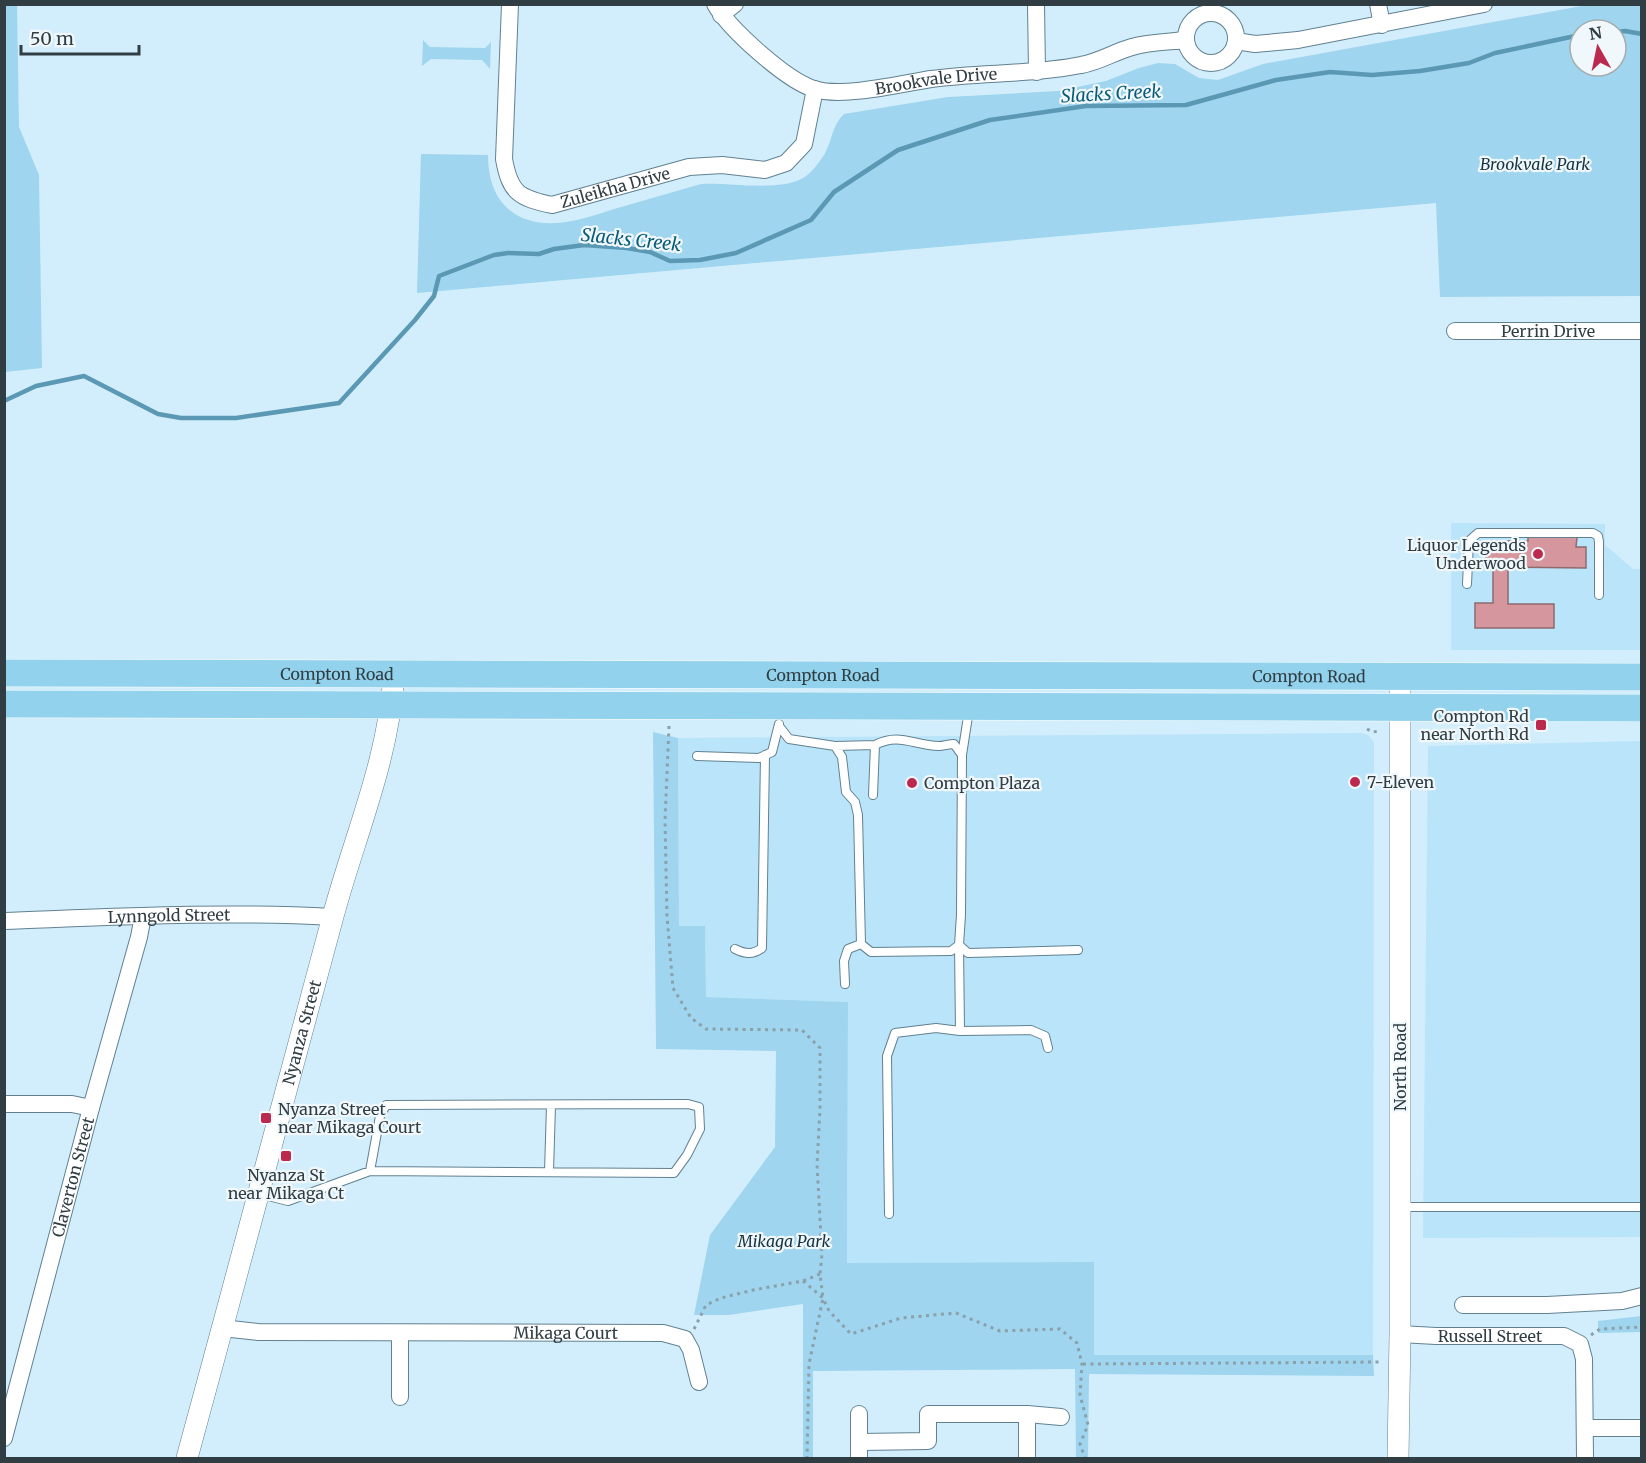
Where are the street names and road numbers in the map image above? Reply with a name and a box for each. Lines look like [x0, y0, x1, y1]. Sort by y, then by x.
street label: Brookvale Drive [874, 64, 997, 99]
street label: Zuleikha Drive [558, 163, 672, 212]
street label: Perrin Drive [1501, 321, 1595, 341]
street label: Compton Road [280, 664, 394, 684]
street label: Compton Road [766, 665, 880, 685]
street label: Compton Road [1252, 666, 1366, 686]
street label: Lynngold Street [107, 904, 231, 927]
street label: Nyanza Street [278, 977, 325, 1087]
street label: North Road [1390, 1023, 1410, 1111]
street label: Claverton Street [47, 1114, 98, 1239]
street label: Mikaga Court [513, 1323, 619, 1343]
street label: Russell Street [1438, 1326, 1543, 1346]

